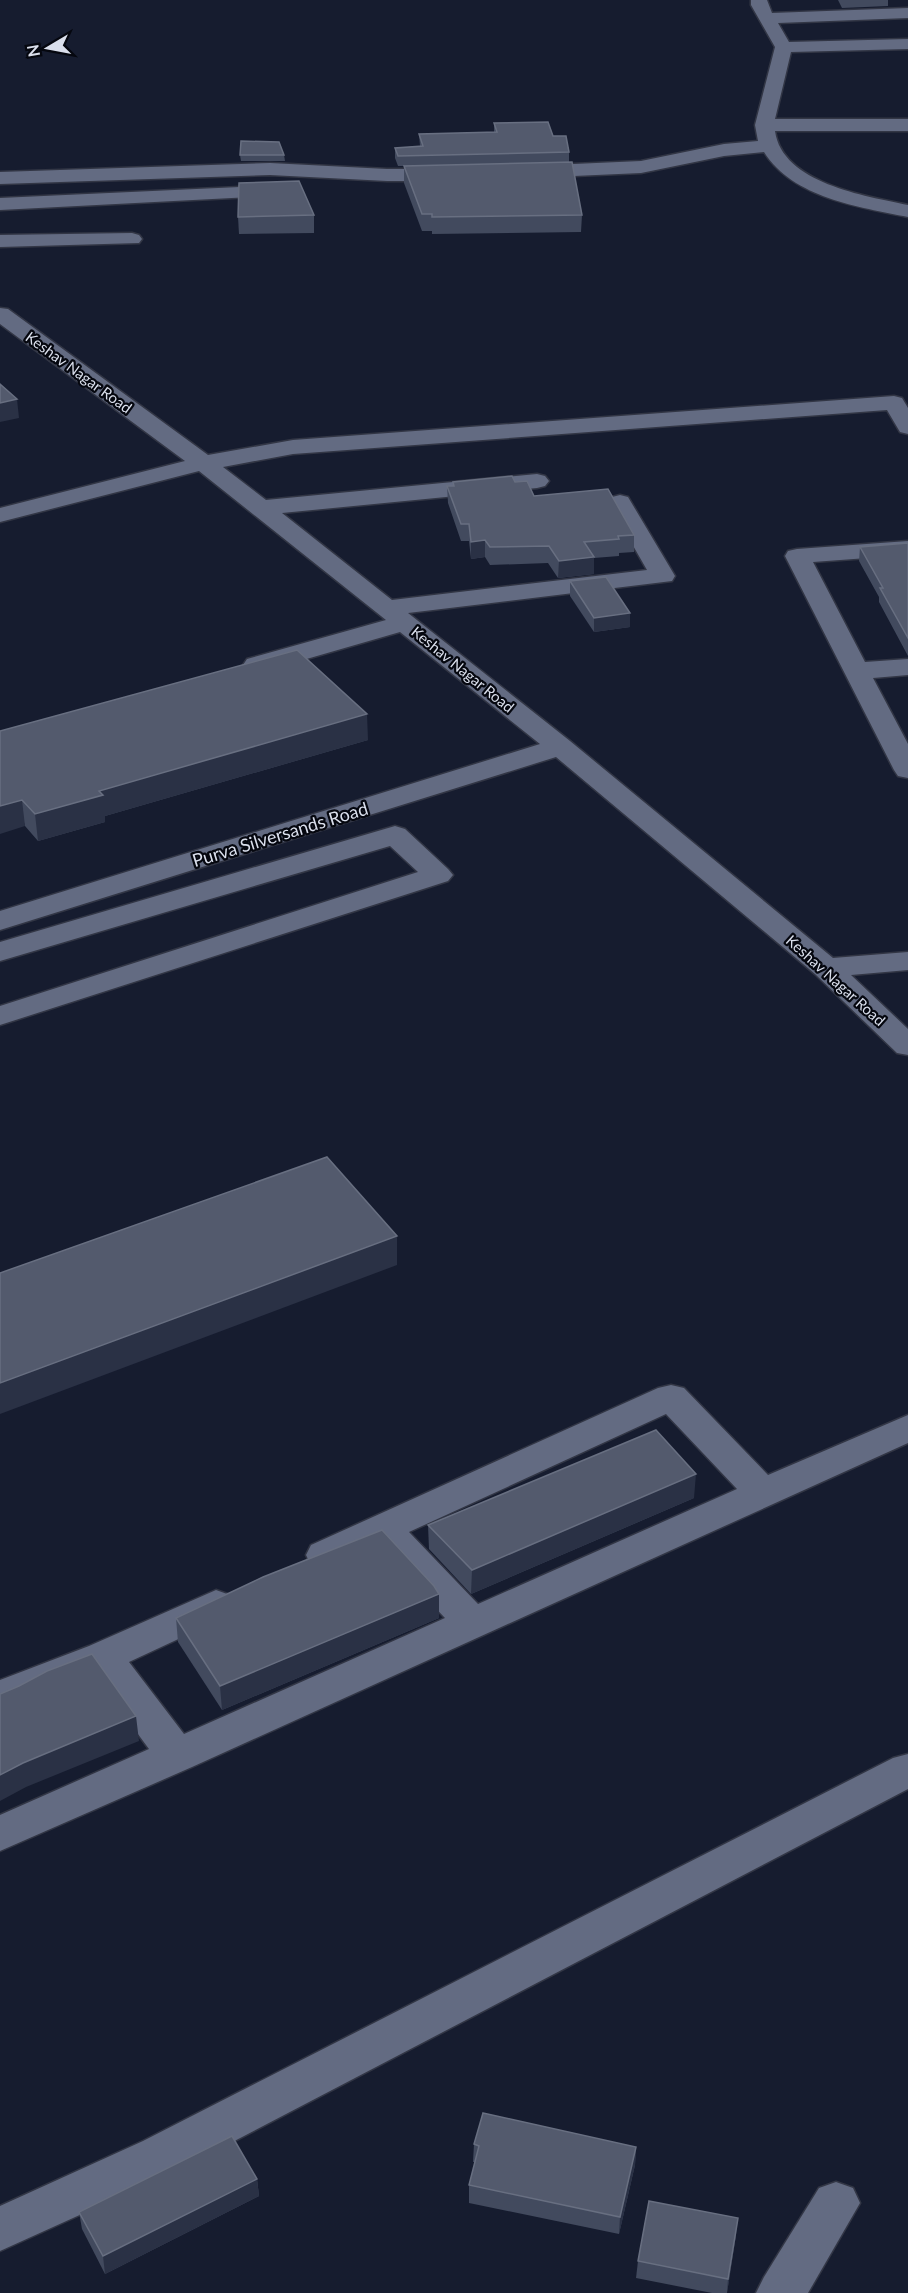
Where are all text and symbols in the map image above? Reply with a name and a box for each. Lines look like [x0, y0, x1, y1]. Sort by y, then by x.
north arrow [18, 18, 78, 78]
text: N [22, 43, 43, 58]
street label: Keshav Nagar Road [22, 327, 136, 417]
street label: Keshav Nagar Road [408, 622, 518, 716]
street label: Purva Silversands Road [190, 797, 370, 871]
street label: Keshav Nagar Road [783, 931, 889, 1029]

